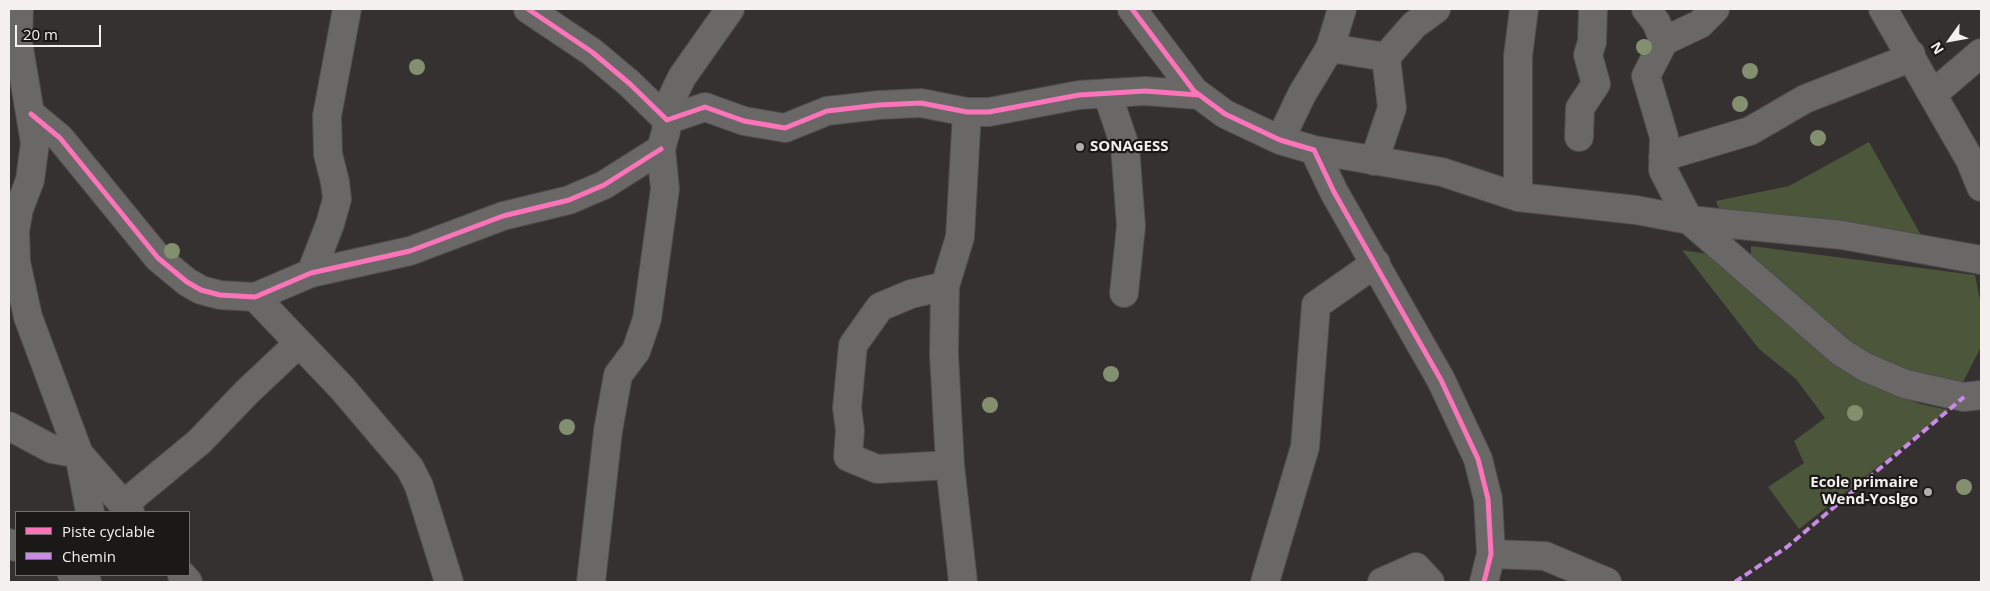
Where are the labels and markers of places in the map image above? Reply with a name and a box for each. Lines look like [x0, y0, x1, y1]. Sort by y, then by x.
place label: SONAGESS [1090, 138, 1169, 156]
marker: SONAGESS [1074, 141, 1086, 153]
place label: Ecole primaire Wend-Yoslgo [1810, 474, 1918, 509]
marker: Ecole primaire Wend-Yoslgo [1922, 486, 1934, 498]

